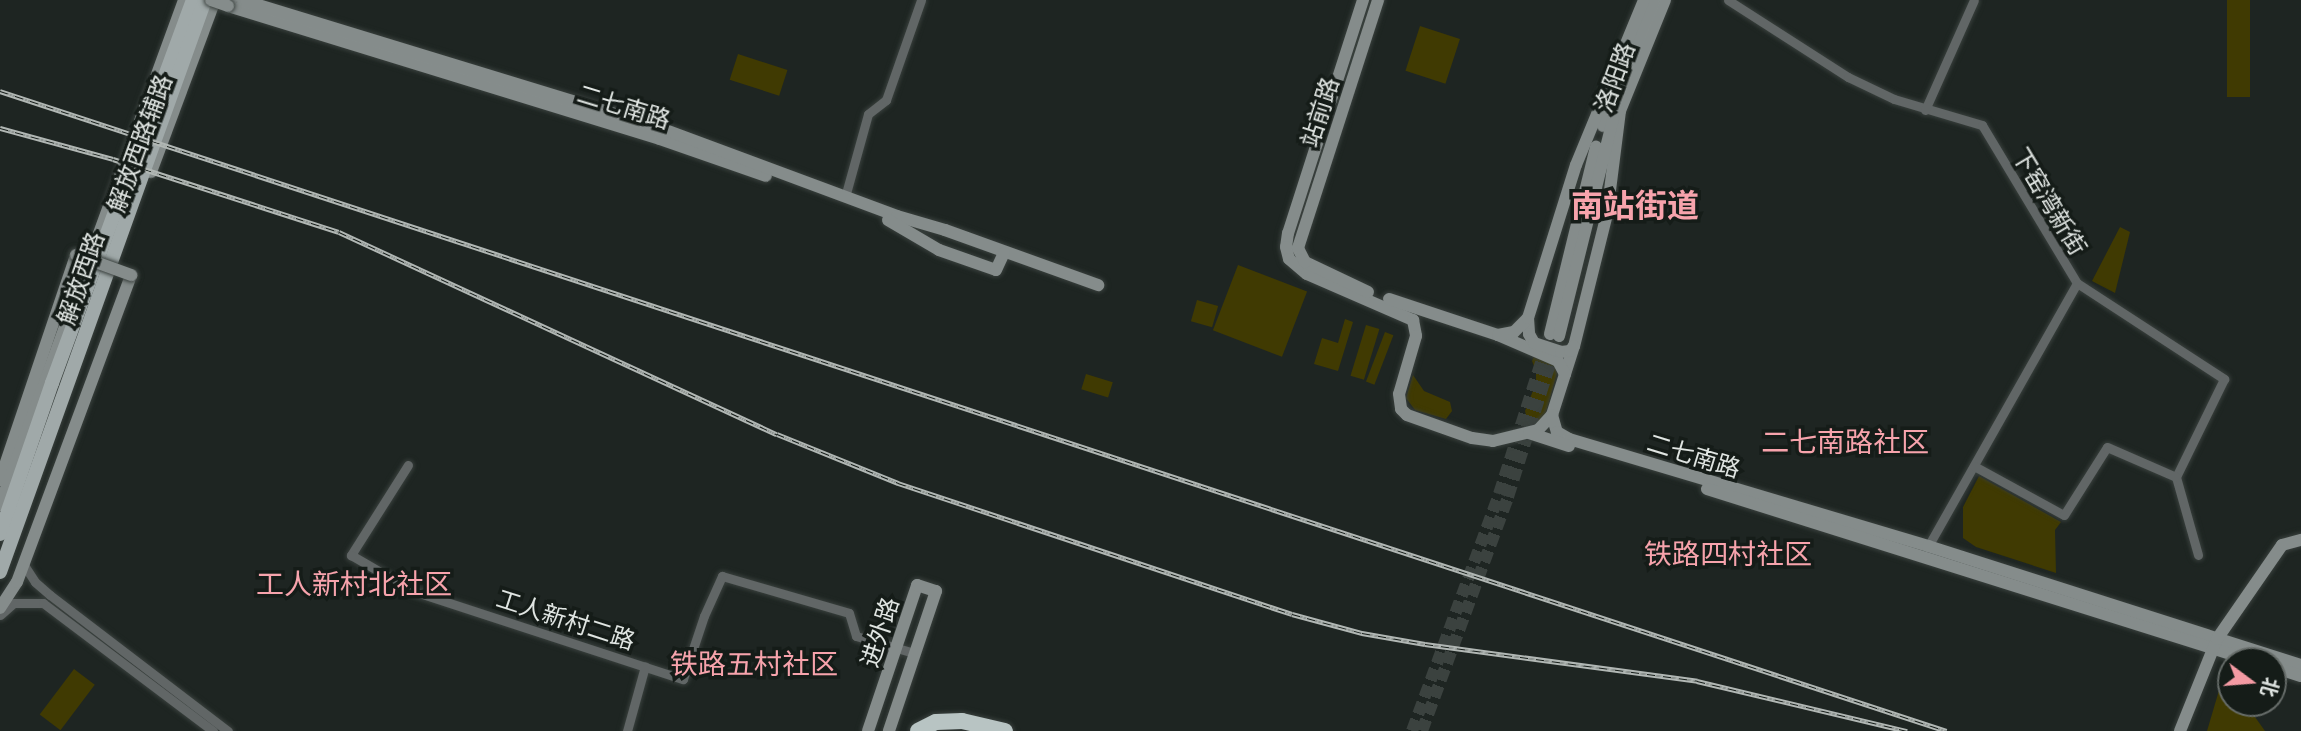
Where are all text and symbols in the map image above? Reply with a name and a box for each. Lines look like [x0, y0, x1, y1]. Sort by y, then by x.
street label: 洛阳路 [1588, 38, 1640, 116]
street label: 解放西路辅路 [101, 70, 177, 216]
street label: 站前路 [1294, 73, 1344, 151]
street label: 二七南路 [574, 78, 674, 134]
street label: 下窑湾新街 [2007, 142, 2093, 260]
district label: 南站街道 [1571, 186, 1699, 224]
street label: 解放西路 [51, 228, 109, 328]
district label: 二七南路社区 [1761, 425, 1929, 459]
street label: 二七南路 [1644, 427, 1744, 483]
district label: 铁路四村社区 [1644, 537, 1812, 571]
district label: 工人新村北社区 [256, 567, 452, 601]
street label: 工人新村二路 [493, 583, 639, 655]
street label: 进外路 [854, 593, 904, 671]
district label: 铁路五村社区 [670, 647, 838, 681]
north arrow [2217, 647, 2287, 717]
text: 北 [2257, 675, 2284, 700]

